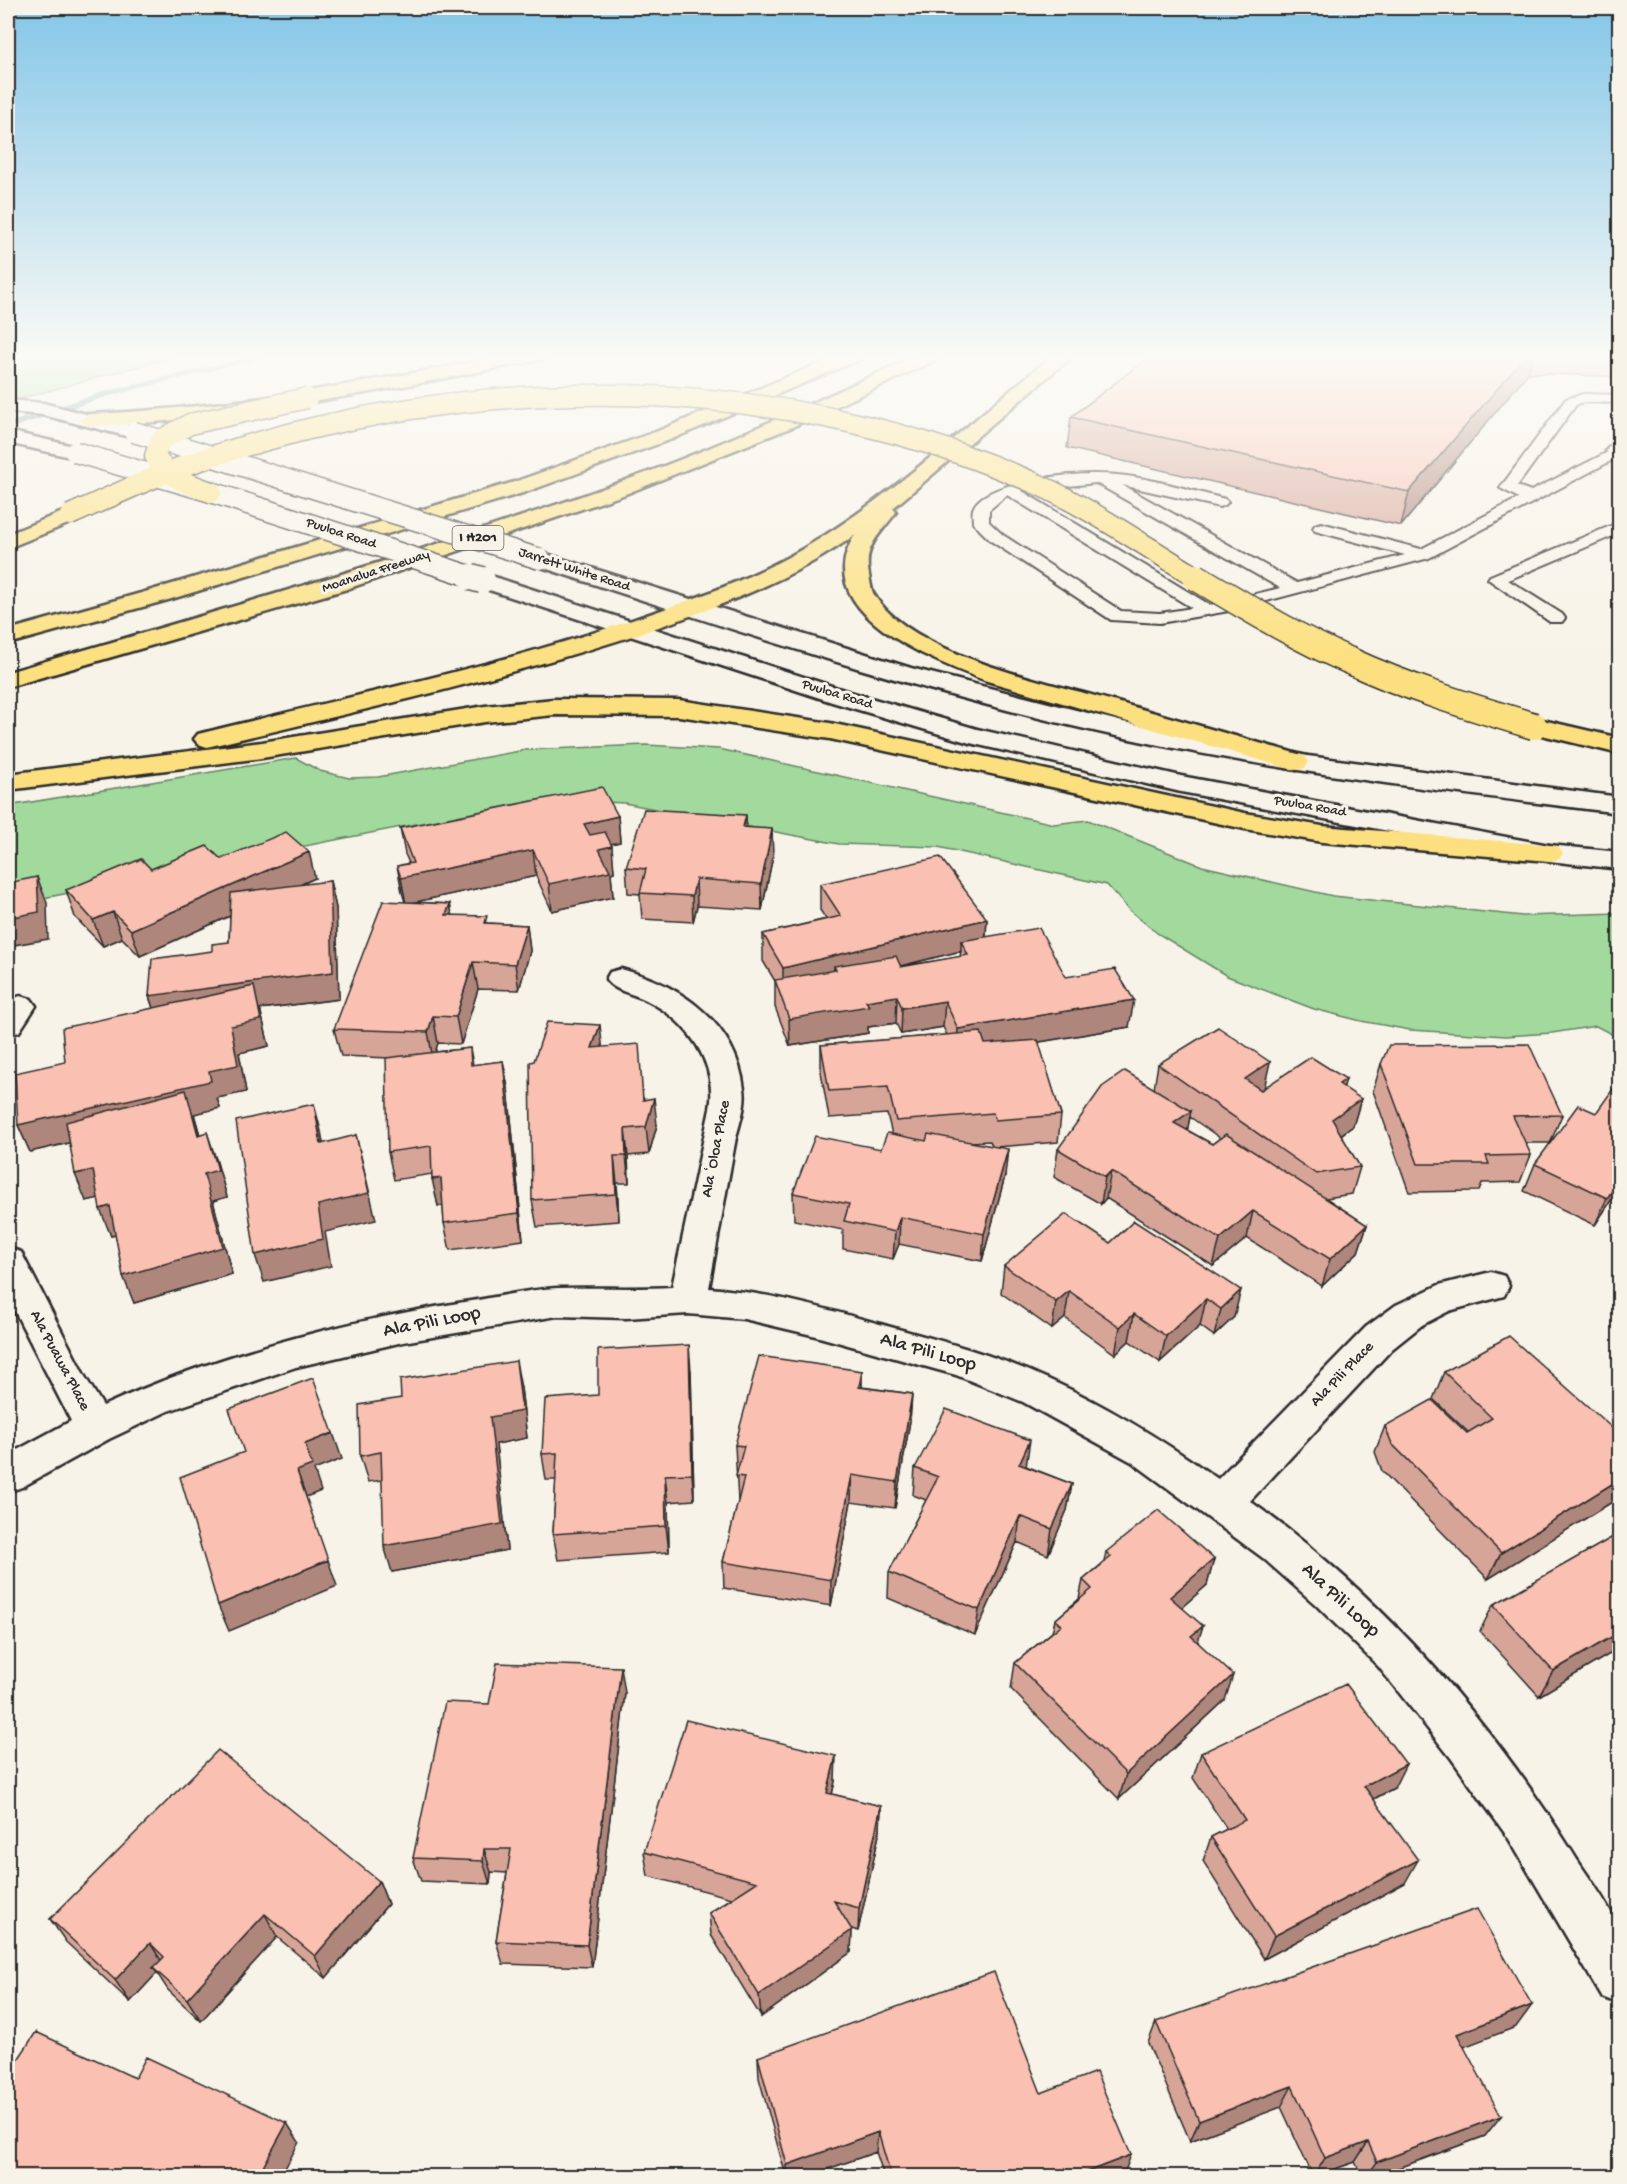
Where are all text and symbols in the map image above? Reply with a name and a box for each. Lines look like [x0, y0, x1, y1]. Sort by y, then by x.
street label: Puuloa Road [303, 514, 380, 554]
road number: I H201 [452, 526, 504, 550]
street label: Jarrett White Road [516, 544, 634, 597]
street label: Moanalua Freeway [320, 547, 432, 597]
street label: Puuloa Road [799, 676, 876, 714]
street label: Puuloa Road [1272, 792, 1349, 822]
street label: Ala ʻOloa Place [698, 1098, 736, 1199]
street label: Ala Pili Loop [381, 1302, 483, 1344]
street label: Ala Puawa Place [25, 1308, 94, 1415]
street label: Ala Pili Loop [877, 1328, 979, 1378]
street label: Ala Pili Place [1307, 1338, 1379, 1412]
street label: Ala Pili Loop [1296, 1559, 1384, 1643]

